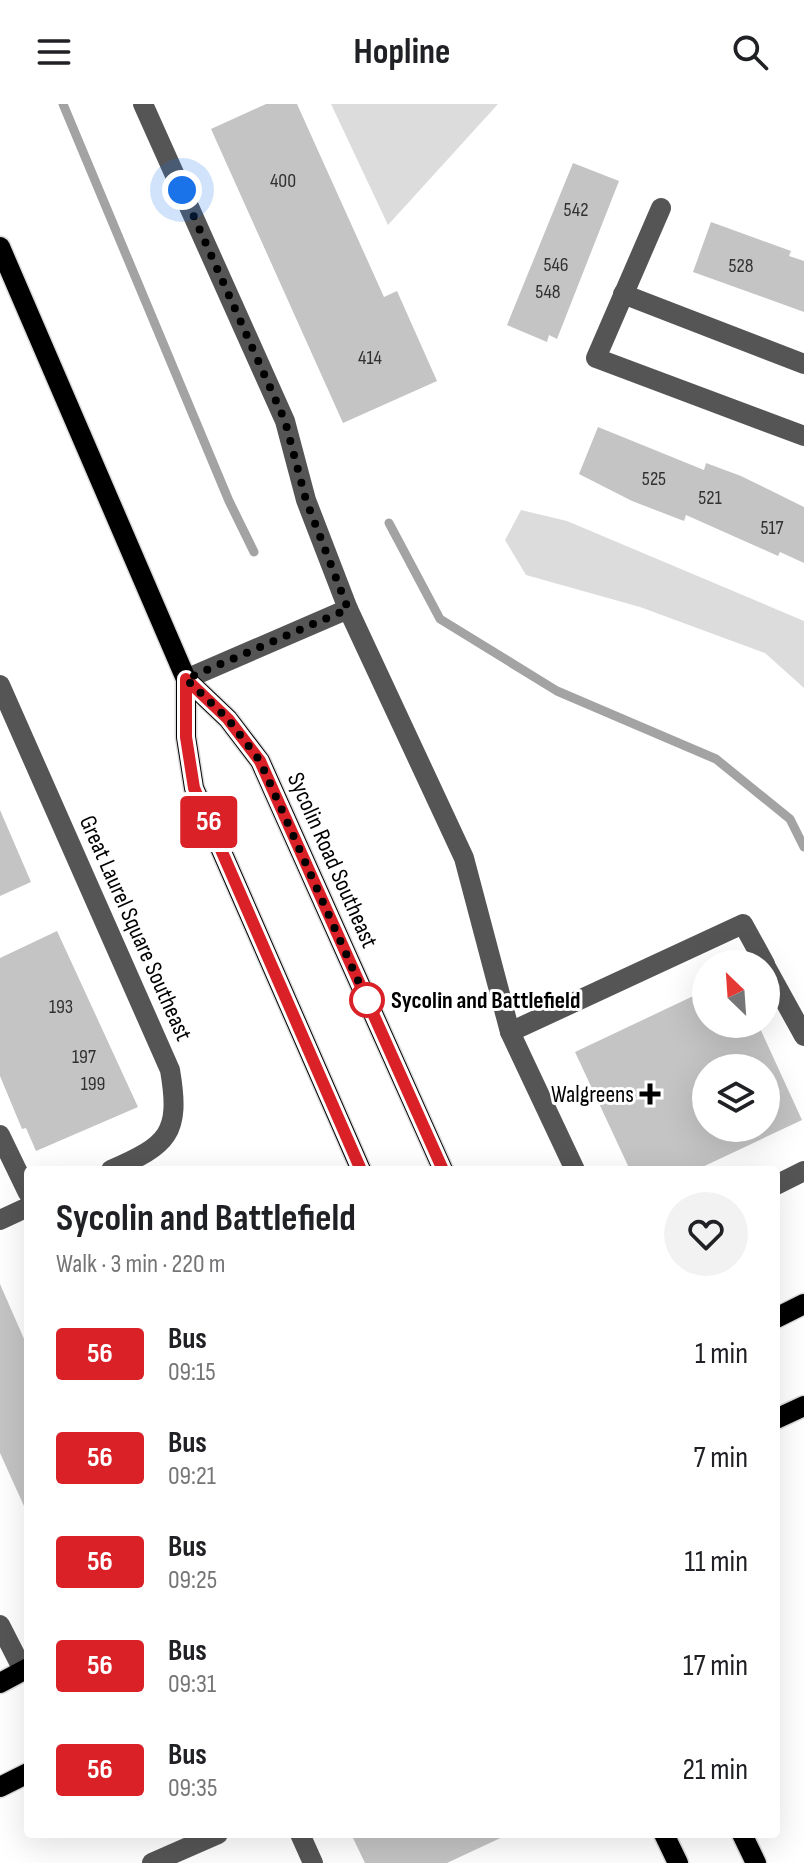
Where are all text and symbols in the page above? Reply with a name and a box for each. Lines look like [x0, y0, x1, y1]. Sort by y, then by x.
icon: menu [32, 30, 76, 74]
icon: search [728, 30, 772, 74]
text: Hopline [354, 31, 450, 74]
house number: 400 [270, 169, 296, 193]
your location [162, 170, 202, 210]
house number: 542 [564, 198, 588, 222]
house number: 546 [543, 253, 569, 277]
house number: 528 [728, 254, 754, 278]
house number: 548 [535, 280, 561, 304]
house number: 414 [358, 346, 382, 370]
house number: 525 [642, 467, 666, 491]
house number: 521 [698, 486, 722, 510]
house number: 517 [761, 516, 783, 540]
street label: Sycolin Road Southeast [281, 768, 384, 952]
line badge: 56 [173, 796, 245, 848]
text: 56 [196, 805, 222, 838]
street label: Great Laurel Square Southeast [73, 811, 198, 1045]
north arrow [692, 950, 780, 1038]
map controls [692, 950, 780, 1142]
marker: Sycolin and Battlefield [350, 983, 384, 1017]
place label: Sycolin and Battlefield [391, 986, 580, 1015]
house number: 193 [49, 995, 73, 1019]
house number: 197 [72, 1045, 96, 1069]
button: layers [692, 1054, 780, 1142]
house number: 199 [81, 1072, 105, 1096]
place label: Walgreens [551, 1080, 634, 1109]
marker: Walgreens [641, 1085, 659, 1103]
button: heart [664, 1192, 748, 1276]
text: Sycolin and Battlefield [56, 1196, 356, 1241]
text: Walk · 3 min · 220 m [56, 1249, 225, 1280]
text: Bus [168, 1321, 207, 1357]
text: 1 min [695, 1336, 748, 1372]
text: 56 [87, 1337, 113, 1370]
text: 09:15 [168, 1357, 216, 1388]
text: Bus [168, 1425, 207, 1461]
text: 7 min [694, 1440, 748, 1476]
text: 56 [87, 1441, 113, 1474]
text: 09:21 [168, 1461, 216, 1492]
text: Bus [168, 1529, 207, 1565]
text: 11 min [685, 1544, 748, 1580]
text: 56 [87, 1545, 113, 1578]
text: 09:25 [168, 1565, 217, 1596]
text: Bus [168, 1633, 207, 1669]
text: 17 min [683, 1648, 748, 1684]
text: 56 [87, 1649, 113, 1682]
text: 09:31 [168, 1669, 216, 1700]
text: Bus [168, 1737, 207, 1773]
text: 21 min [683, 1752, 748, 1788]
text: 56 [87, 1753, 113, 1786]
text: 09:35 [168, 1773, 217, 1804]

